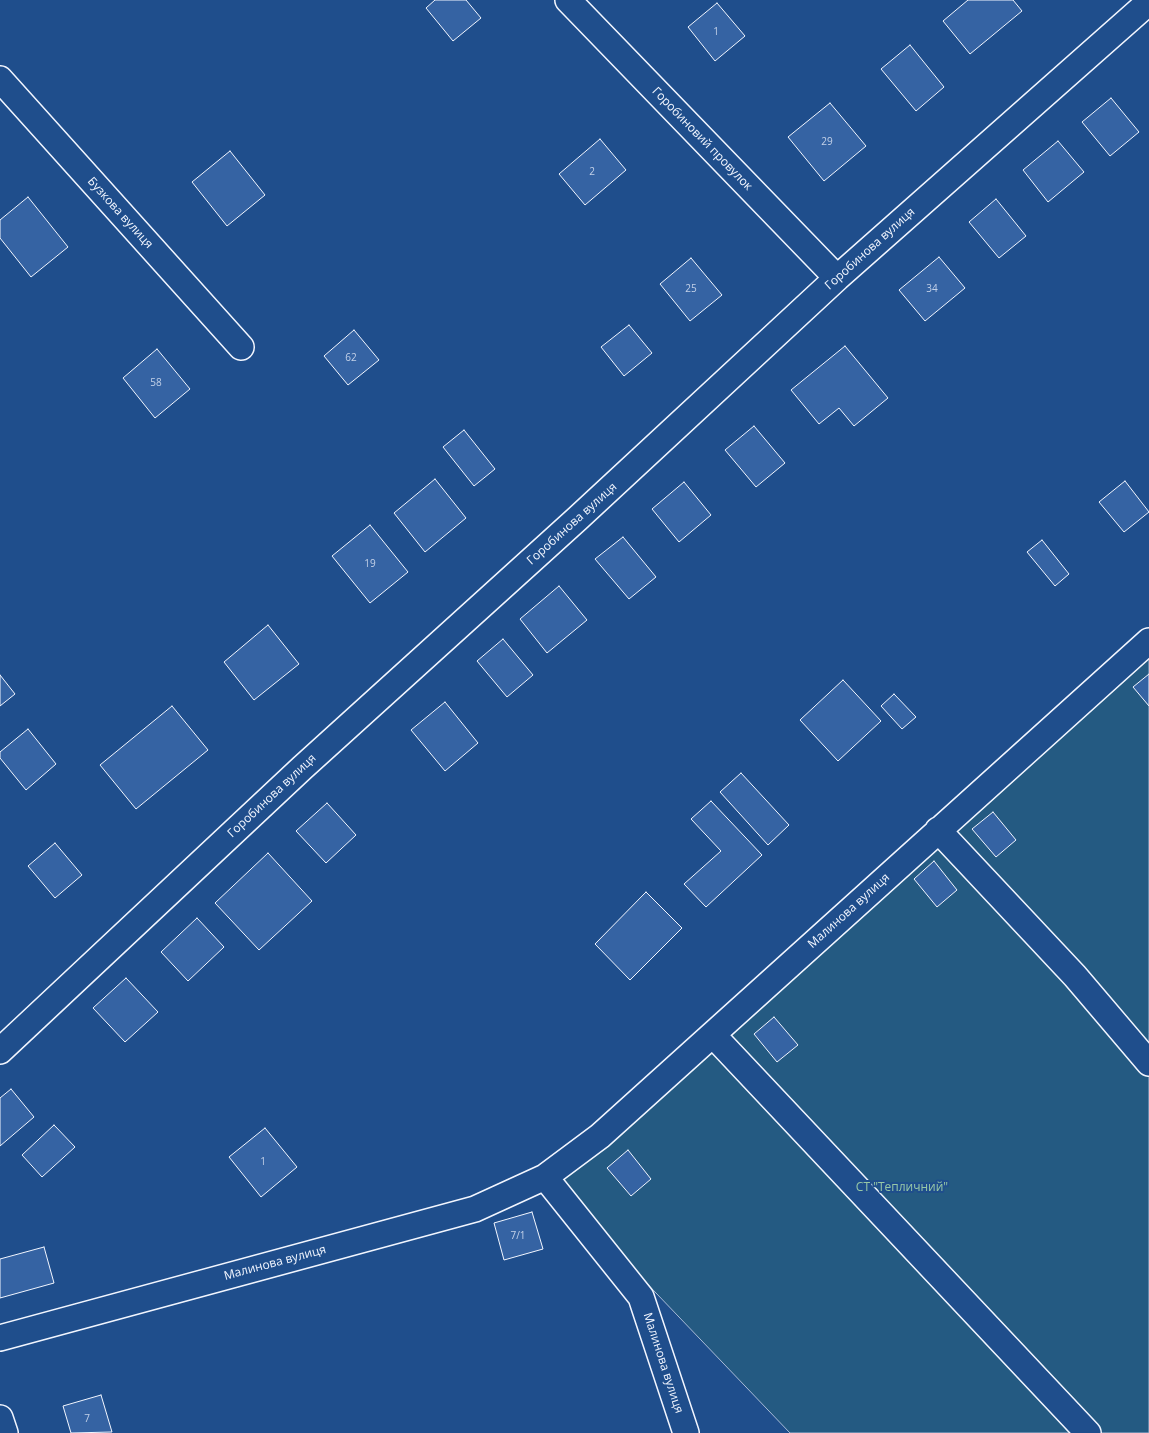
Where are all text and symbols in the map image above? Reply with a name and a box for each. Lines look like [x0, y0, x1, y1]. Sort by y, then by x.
house number: 1 [713, 26, 719, 38]
street label: Горобиновий провулок [649, 84, 755, 194]
house number: 29 [821, 136, 833, 148]
house number: 2 [589, 166, 595, 178]
street label: Бузкова вулиця [84, 174, 156, 252]
street label: Горобинова вулиця [822, 205, 918, 293]
house number: 25 [685, 283, 697, 295]
house number: 34 [926, 283, 938, 295]
house number: 62 [345, 352, 357, 364]
house number: 58 [150, 377, 162, 389]
street label: Горобинова вулиця [524, 480, 620, 568]
house number: 19 [364, 558, 376, 570]
street label: Горобинова вулиця [225, 751, 319, 841]
street label: Малинова вулиця [805, 871, 893, 951]
house number: 1 [260, 1156, 266, 1168]
park label: СТ "Тепличний" [856, 1181, 948, 1195]
house number: 7/1 [510, 1230, 526, 1242]
street label: Малинова вулиця [222, 1242, 328, 1284]
street label: Малинова вулиця [640, 1311, 686, 1415]
house number: 7 [84, 1413, 90, 1425]

